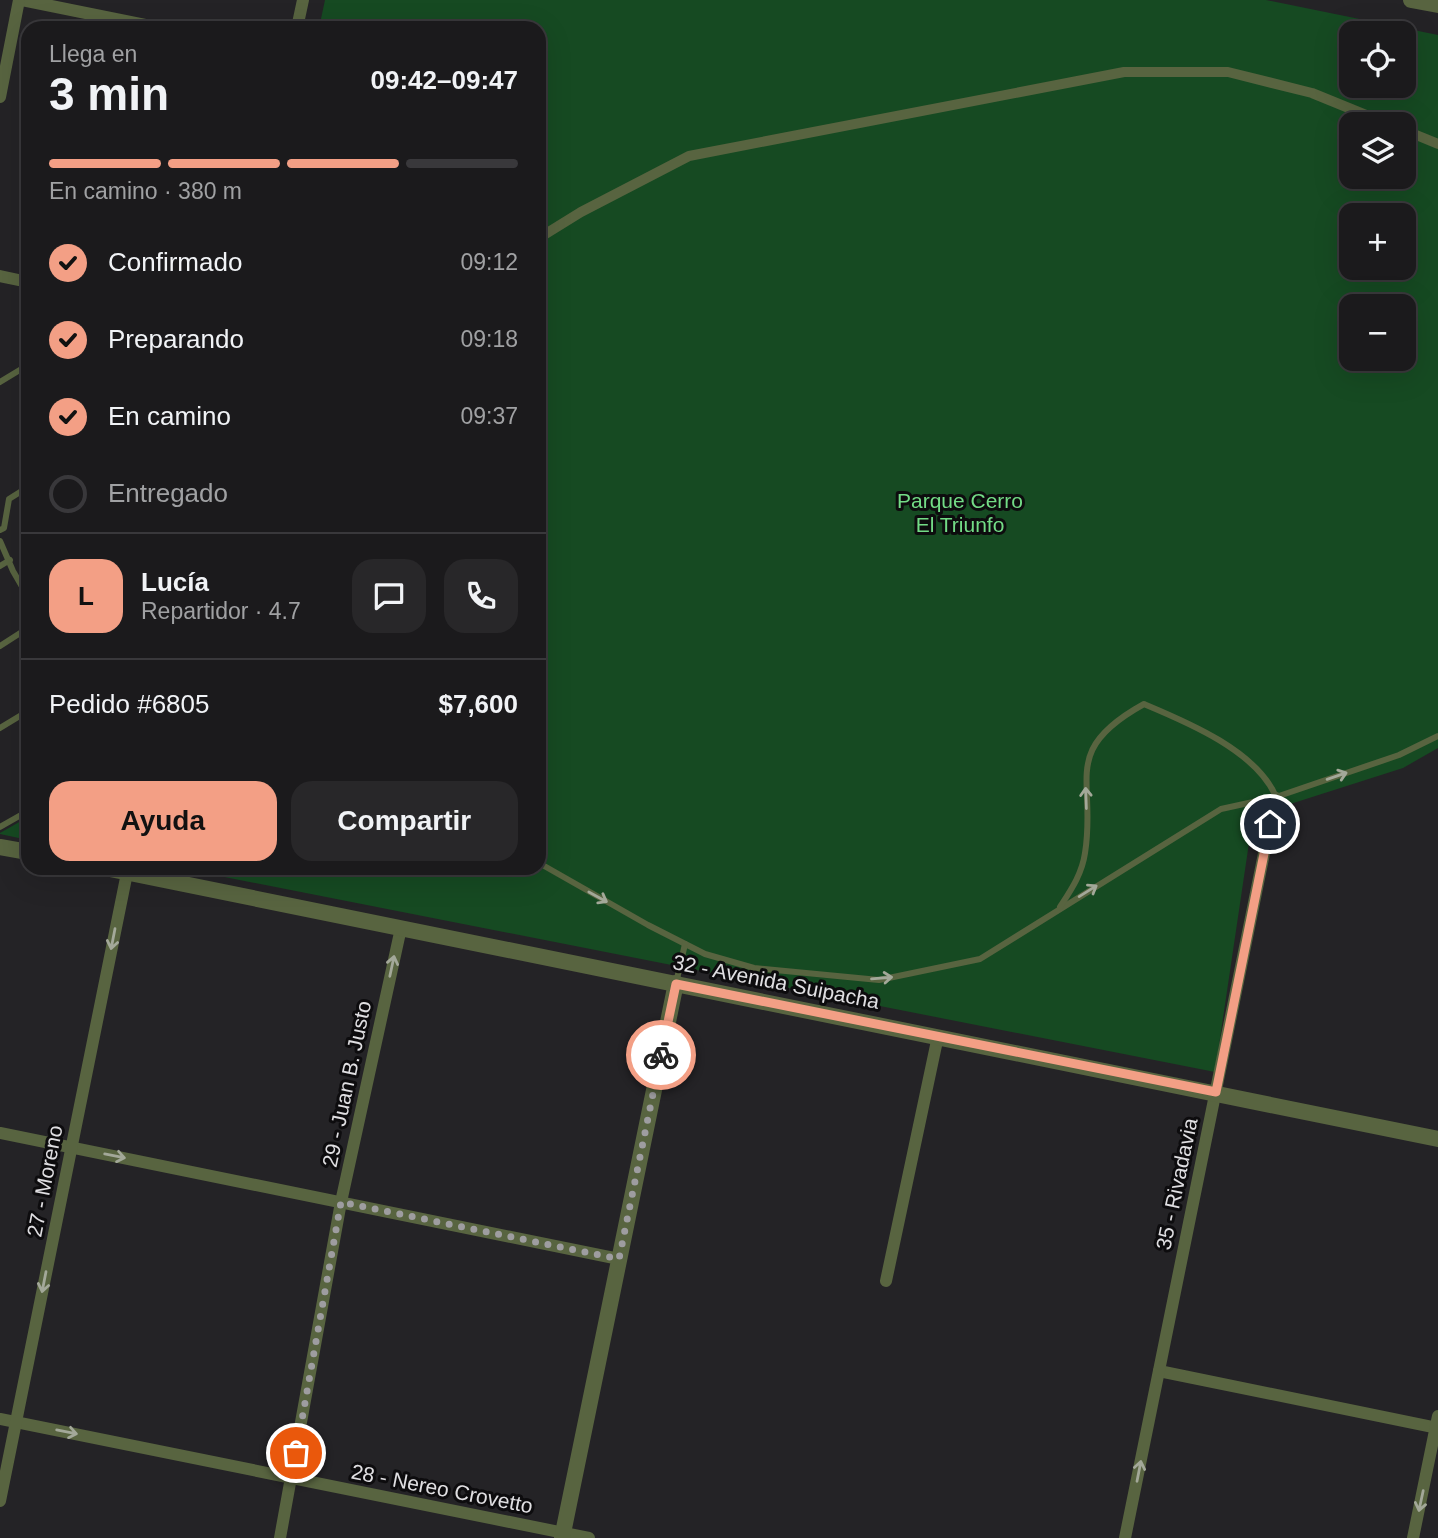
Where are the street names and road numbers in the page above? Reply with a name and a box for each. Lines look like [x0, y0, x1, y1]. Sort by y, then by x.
street label: 32 - Avenida Suipacha [671, 950, 882, 1013]
street label: 29 - Juan B. Justo [318, 999, 375, 1169]
street label: 35 - Rivadavia [1151, 1116, 1202, 1252]
street label: 27 - Moreno [22, 1123, 67, 1239]
street label: 28 - Nereo Crovetto [349, 1460, 535, 1517]

